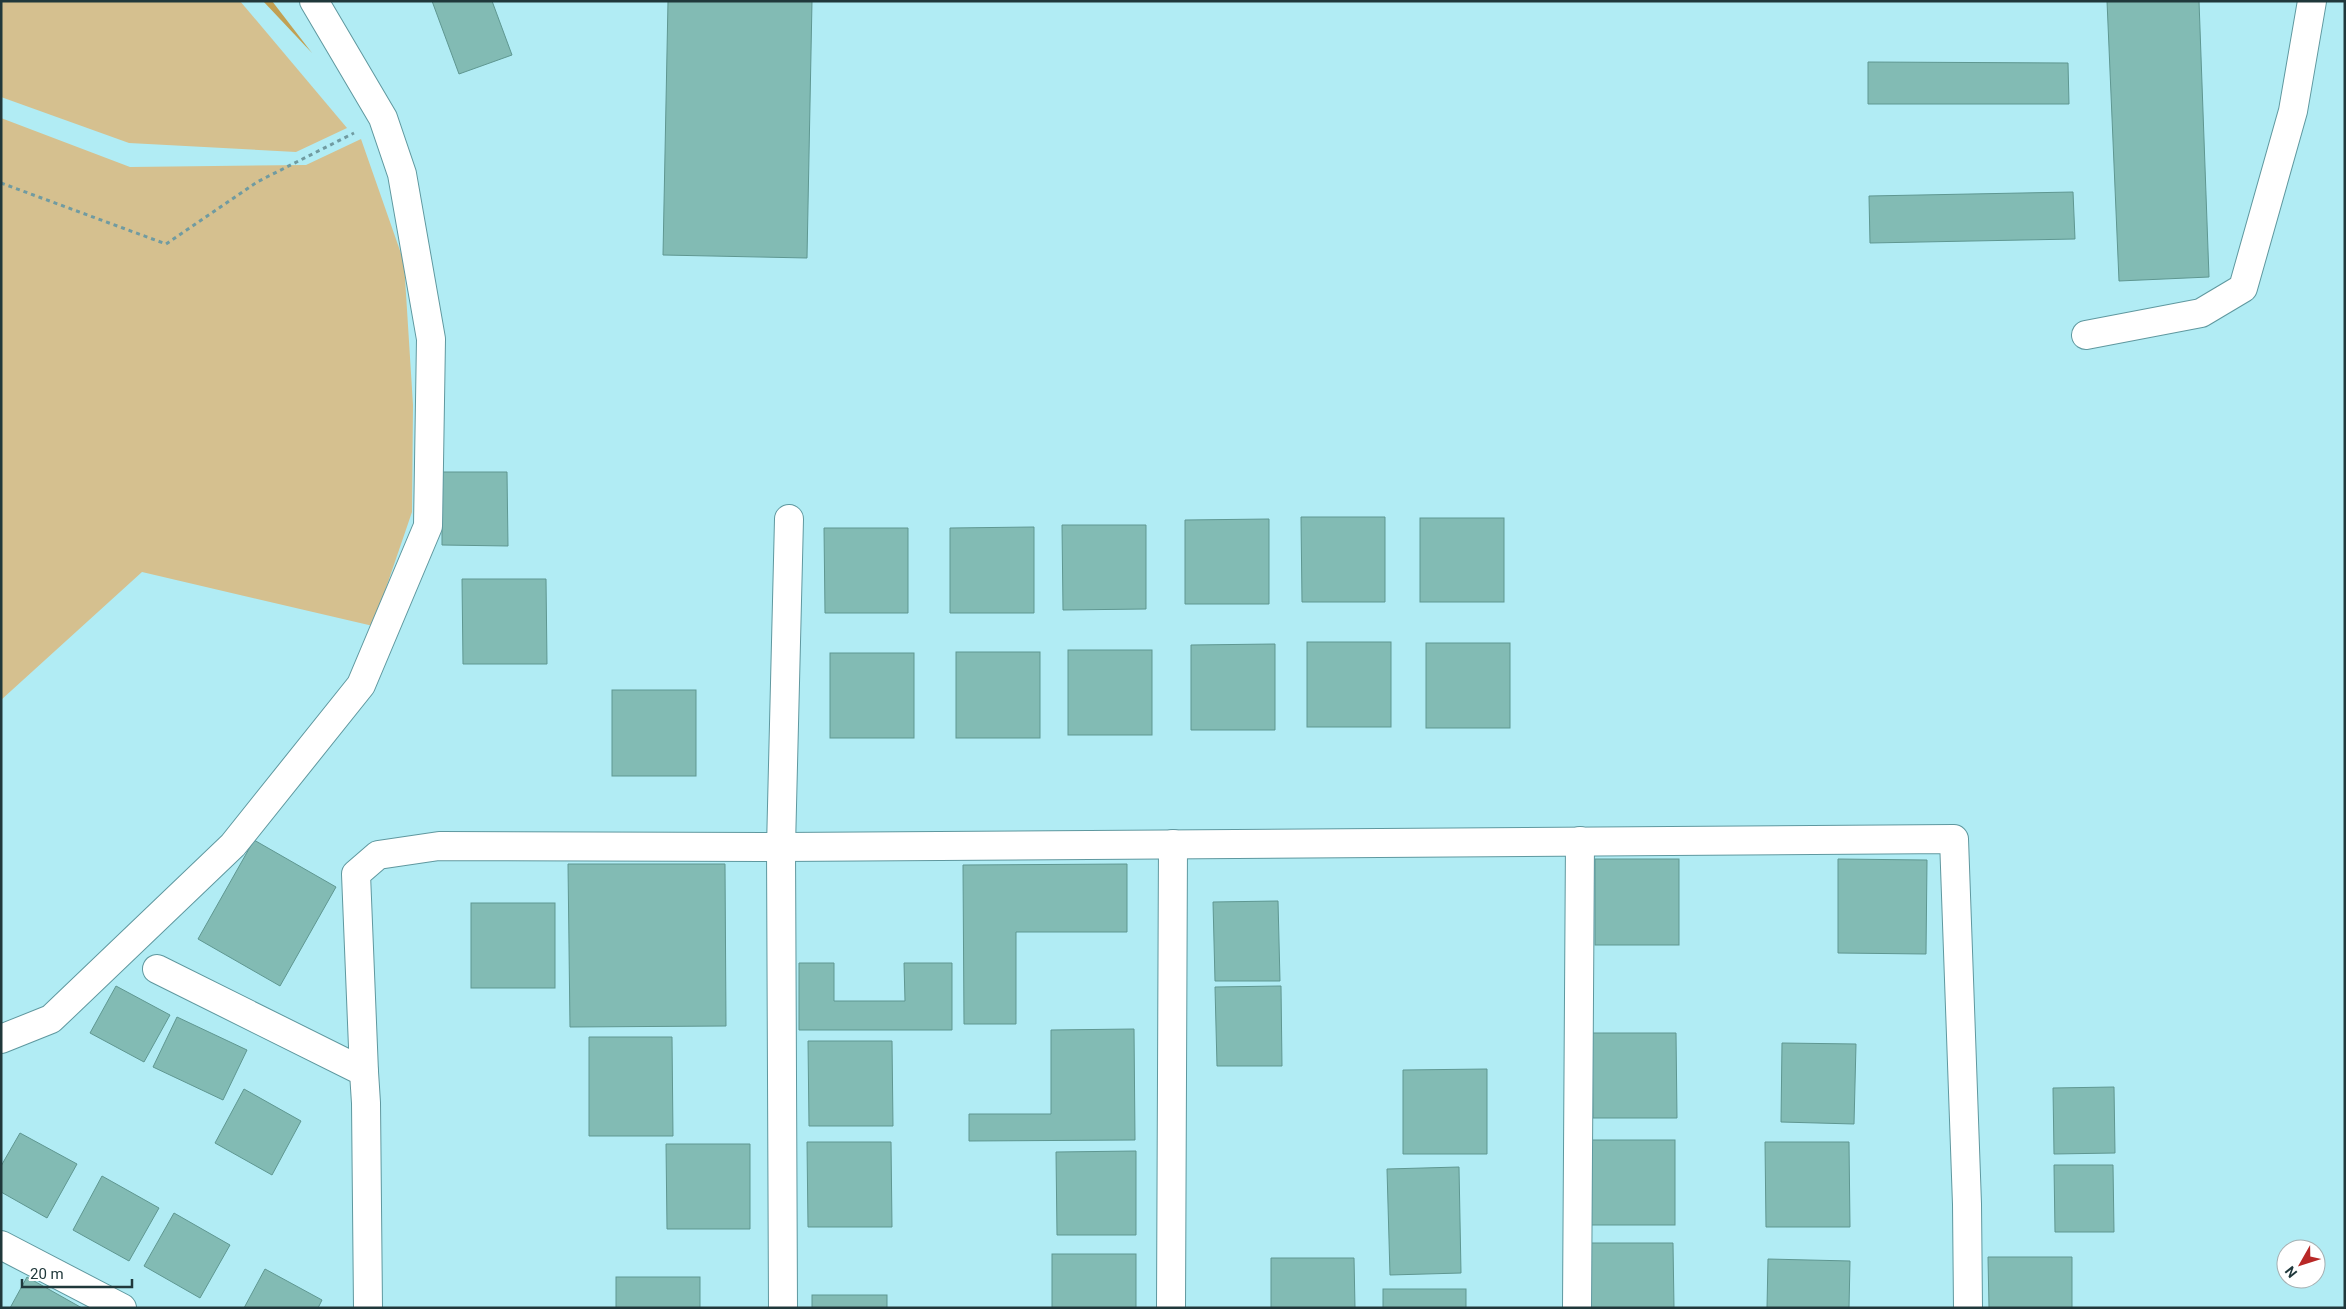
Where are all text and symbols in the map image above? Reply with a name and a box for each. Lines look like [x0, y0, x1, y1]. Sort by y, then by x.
north arrow [2276, 1239, 2326, 1289]
scale bar [22, 1256, 132, 1288]
text: N [2282, 1263, 2300, 1281]
text: 20 m [30, 1265, 64, 1283]

